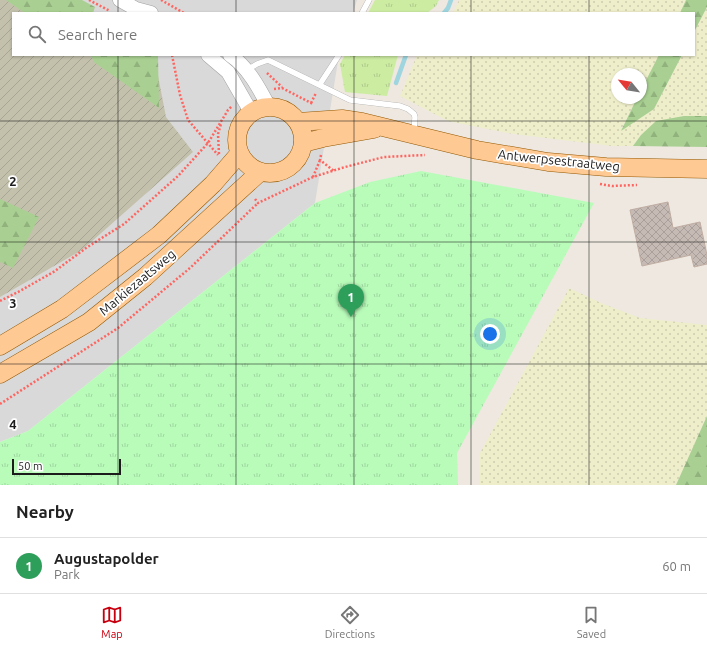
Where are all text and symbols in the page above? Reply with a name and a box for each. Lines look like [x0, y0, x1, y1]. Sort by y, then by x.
search box [12, 12, 695, 56]
icon: search [26, 23, 48, 45]
text: Search here [58, 26, 137, 43]
north arrow [611, 68, 647, 104]
street label: Antwerpsestraatweg [497, 147, 621, 173]
text: 2 [9, 174, 17, 188]
street label: Markiezaatsweg [96, 246, 178, 318]
pin: 1 [338, 284, 364, 317]
text: 3 [9, 296, 17, 310]
your location [480, 324, 500, 344]
text: 4 [9, 417, 17, 431]
scale bar [12, 457, 121, 476]
text: 50 m [18, 460, 42, 472]
text: Nearby [16, 502, 74, 521]
text: Augustapolder [54, 550, 159, 567]
text: 1 [25, 559, 33, 573]
text: 60 m [662, 559, 691, 573]
text: Park [54, 567, 80, 581]
tab: Map [101, 604, 123, 640]
tab: Directions [325, 604, 375, 640]
tab: Saved [577, 604, 606, 640]

